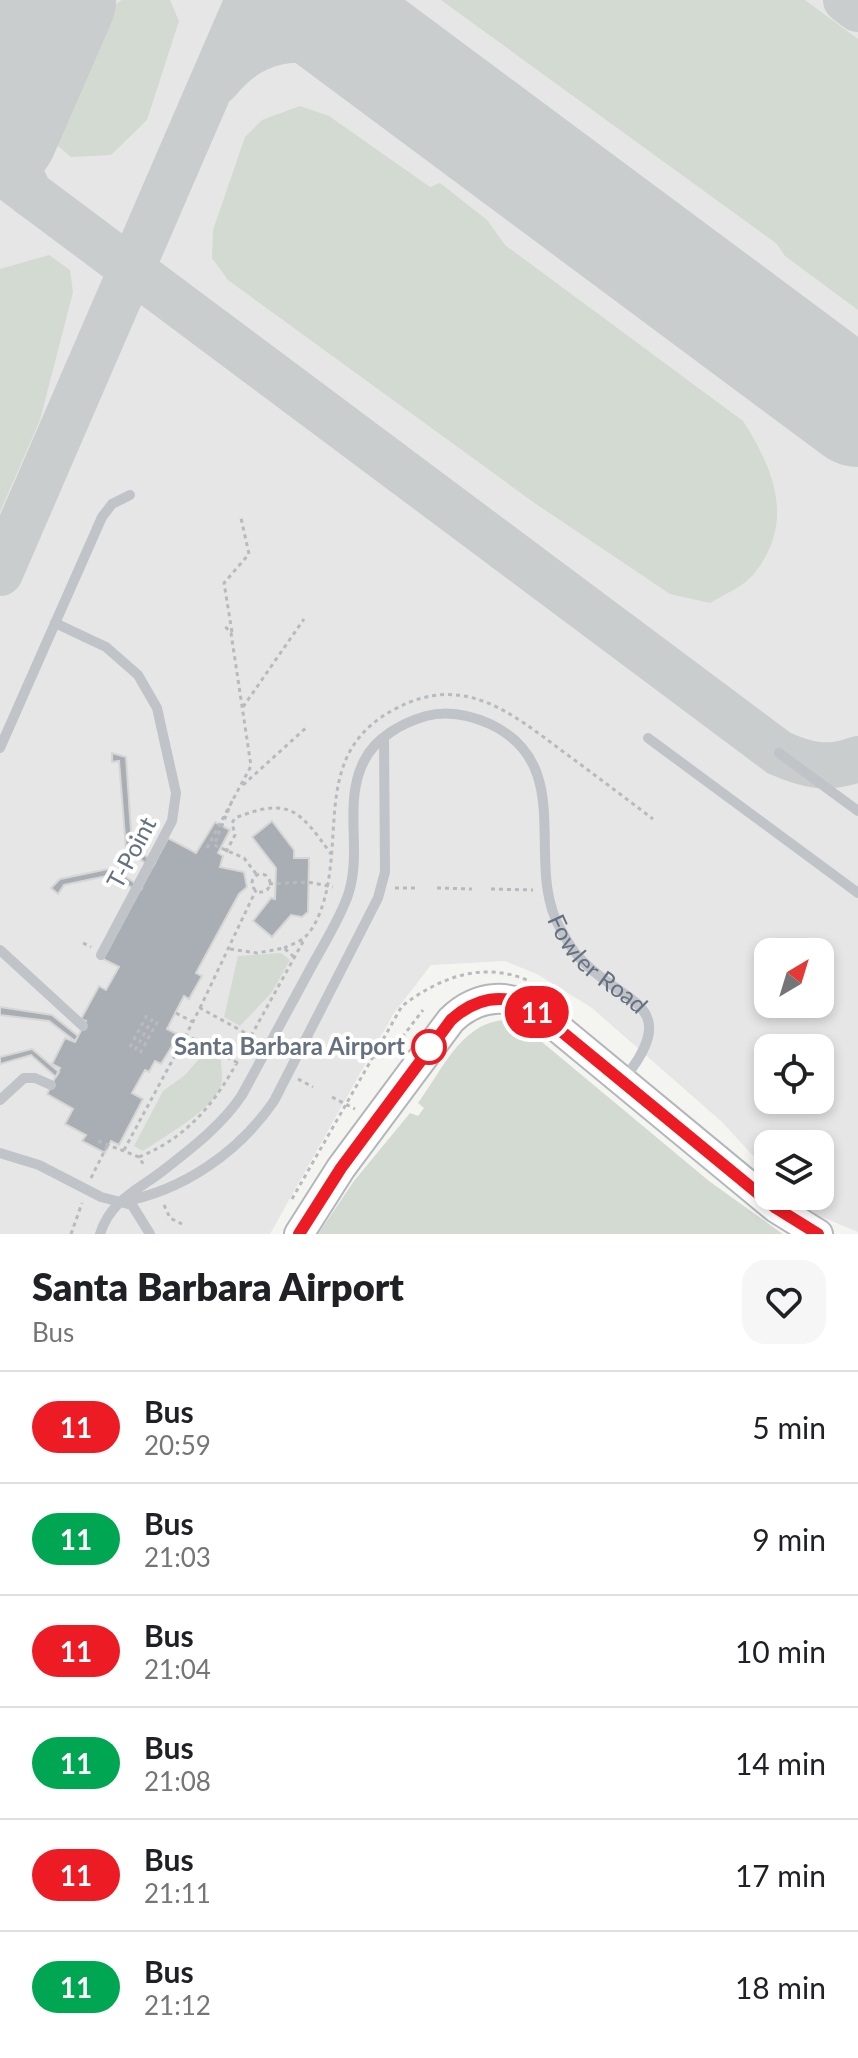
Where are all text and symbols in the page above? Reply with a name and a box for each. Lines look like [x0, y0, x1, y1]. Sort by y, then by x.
street label: T-Point [100, 811, 162, 893]
street label: Fowler Road [542, 909, 654, 1019]
north arrow [754, 938, 834, 1018]
map controls [754, 938, 834, 1210]
line badge: 11 [501, 986, 573, 1038]
text: 11 [521, 995, 553, 1029]
marker: Santa Barbara Airport [412, 1030, 446, 1064]
place label: Santa Barbara Airport [174, 1031, 405, 1060]
button: locate [754, 1034, 834, 1114]
button: layers [754, 1130, 834, 1210]
button: heart [742, 1260, 826, 1344]
text: Santa Barbara Airport [32, 1263, 404, 1309]
text: Bus [32, 1316, 74, 1348]
text: Bus [144, 1393, 194, 1429]
text: 5 min [752, 1409, 826, 1445]
text: 11 [60, 1410, 92, 1444]
text: 20:59 [144, 1429, 211, 1461]
text: Bus [144, 1505, 194, 1541]
text: 9 min [752, 1521, 826, 1557]
text: 11 [60, 1522, 92, 1556]
text: 21:03 [144, 1541, 211, 1573]
text: Bus [144, 1617, 194, 1653]
text: 10 min [735, 1633, 826, 1669]
text: 11 [60, 1634, 92, 1668]
text: 21:04 [144, 1653, 211, 1685]
text: Bus [144, 1729, 194, 1765]
text: 14 min [735, 1745, 826, 1781]
text: 11 [60, 1746, 92, 1780]
text: 21:08 [144, 1765, 211, 1797]
text: Bus [144, 1841, 194, 1877]
text: 17 min [735, 1857, 826, 1893]
text: 11 [60, 1858, 92, 1892]
text: 21:11 [144, 1877, 211, 1909]
text: Bus [144, 1953, 194, 1989]
text: 18 min [735, 1969, 826, 2005]
text: 11 [60, 1970, 92, 2004]
text: 21:12 [144, 1989, 211, 2021]

